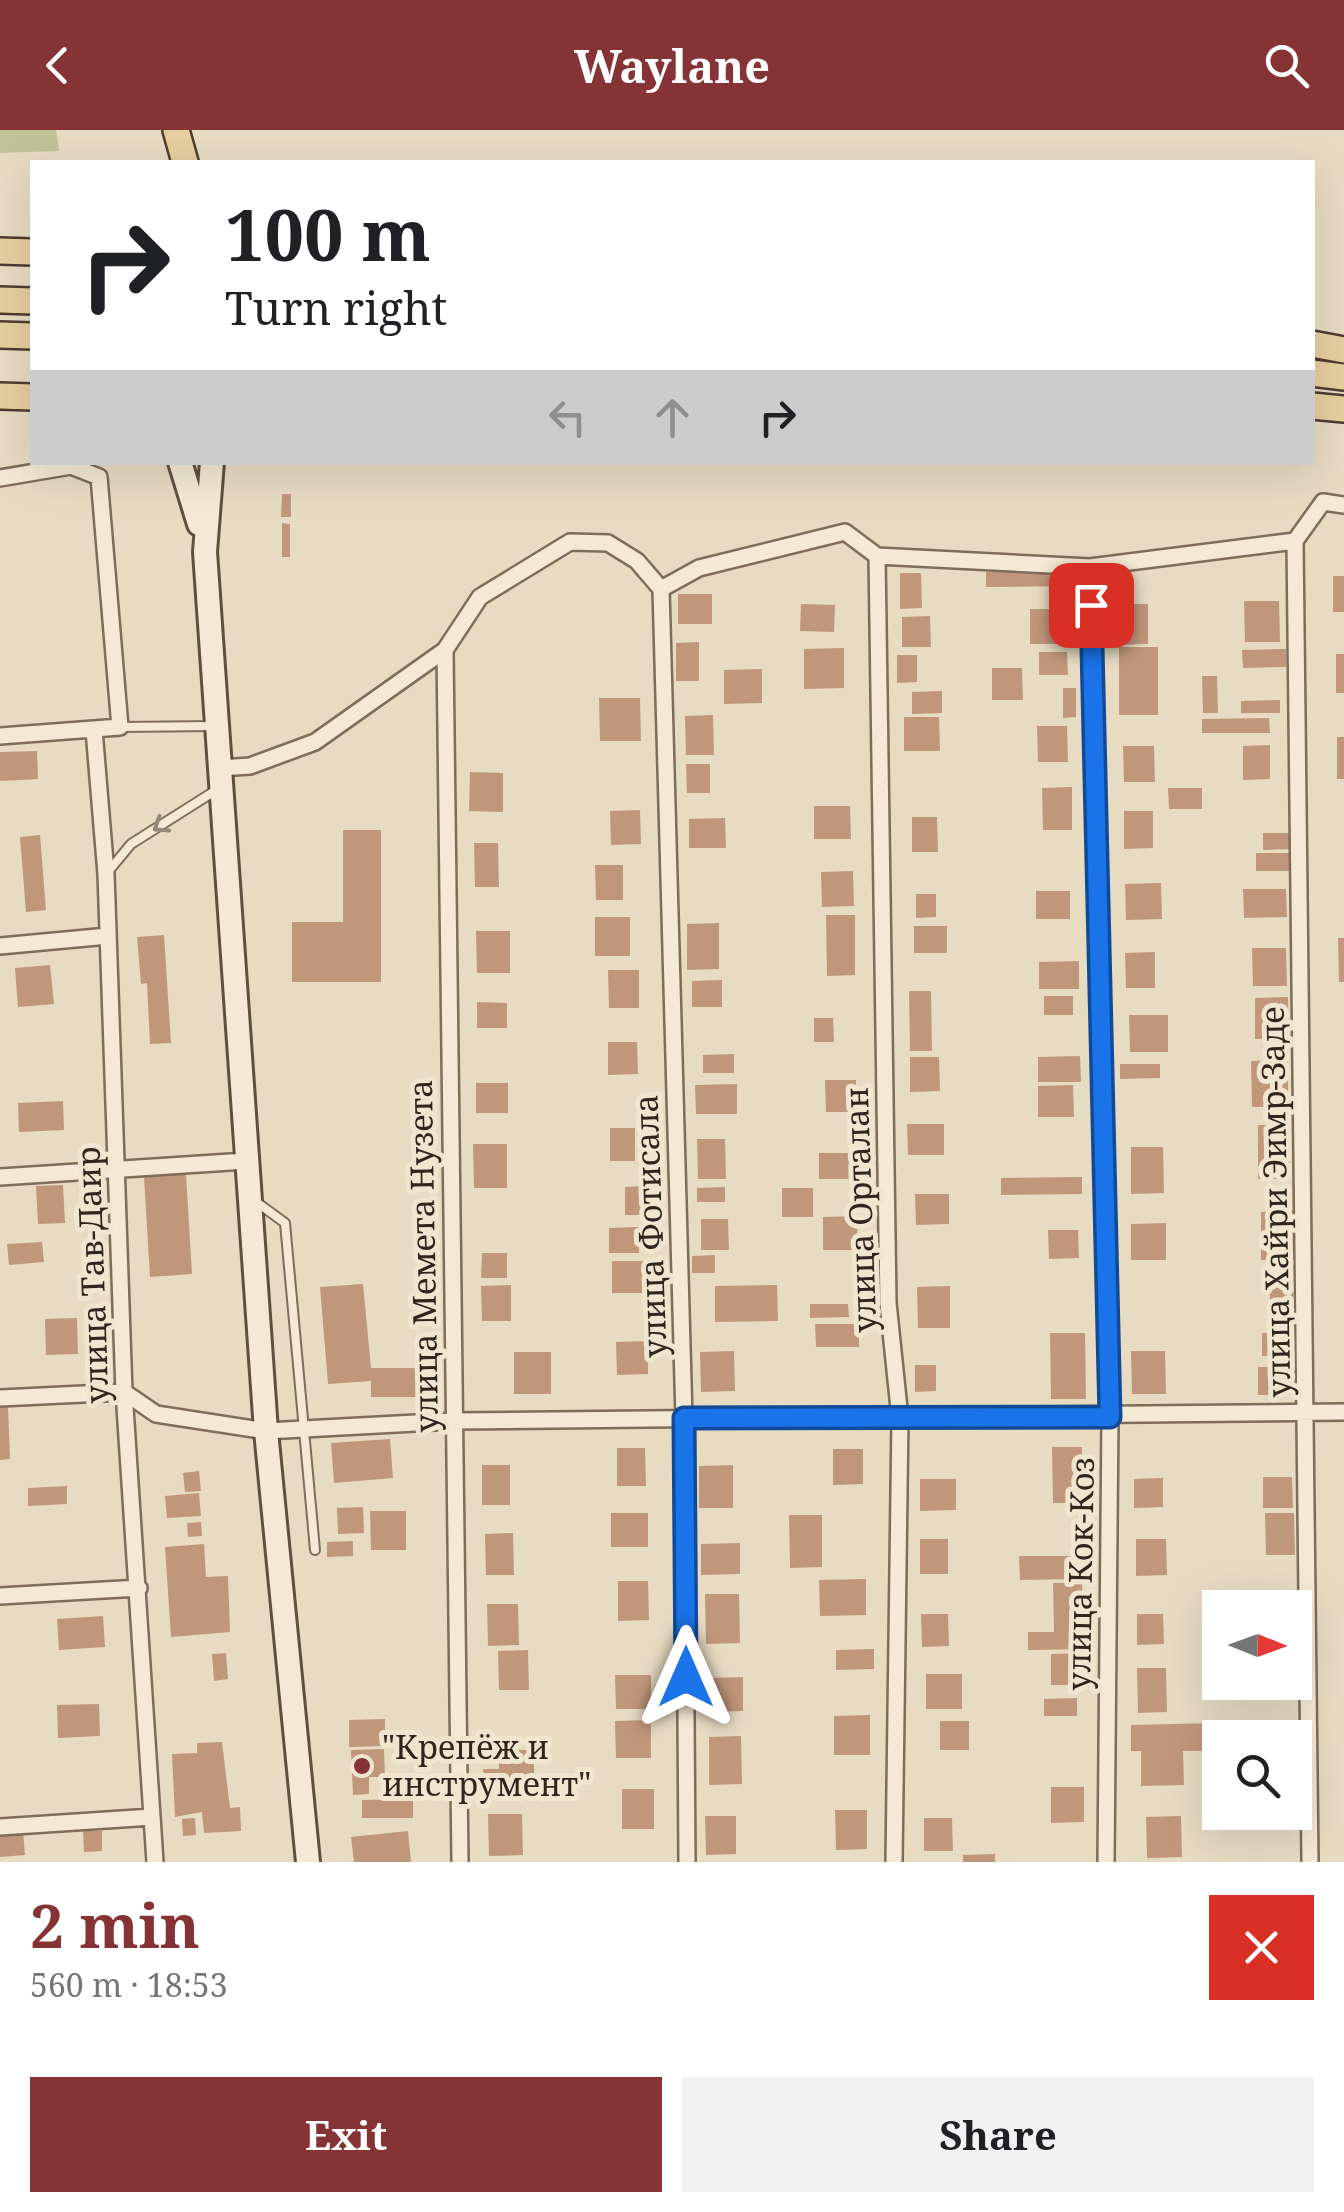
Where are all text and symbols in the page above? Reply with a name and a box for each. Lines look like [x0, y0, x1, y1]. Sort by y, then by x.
text: Waylane [574, 35, 770, 96]
icon: back [30, 38, 85, 93]
icon: search [1259, 38, 1314, 93]
text: 100 m [225, 186, 431, 282]
icon: right [60, 200, 190, 330]
text: Turn right [225, 277, 447, 338]
icon: left [540, 390, 595, 445]
icon: ahead [645, 390, 700, 445]
icon: right [750, 390, 805, 445]
pin [1049, 563, 1134, 648]
icon: arrive [1064, 578, 1119, 633]
one-way arrow [152, 813, 170, 832]
street label: улица Хайри Эимр-Заде [1250, 1006, 1299, 1398]
street label: улица Мемета Нузета [398, 1079, 447, 1433]
street label: улица Орталан [834, 1087, 885, 1334]
street label: улица Фотисала [623, 1094, 676, 1358]
street label: улица Тав-Даир [66, 1146, 117, 1404]
street label: улица Кок-Коз [1056, 1457, 1103, 1691]
north arrow [1202, 1590, 1312, 1700]
map controls [1202, 1590, 1312, 1830]
position arrow [634, 1625, 738, 1729]
button: search [1202, 1720, 1312, 1830]
place label: "Крепёж и инструмент" [382, 1725, 591, 1805]
marker: "Крепёж и инструмент" [351, 1755, 373, 1777]
text: 2 min [30, 1884, 200, 1966]
button: close [1209, 1895, 1314, 2000]
text: 560 m · 18:53 [30, 1963, 228, 2006]
button: Exit [30, 2077, 662, 2192]
button: Share [682, 2077, 1314, 2192]

